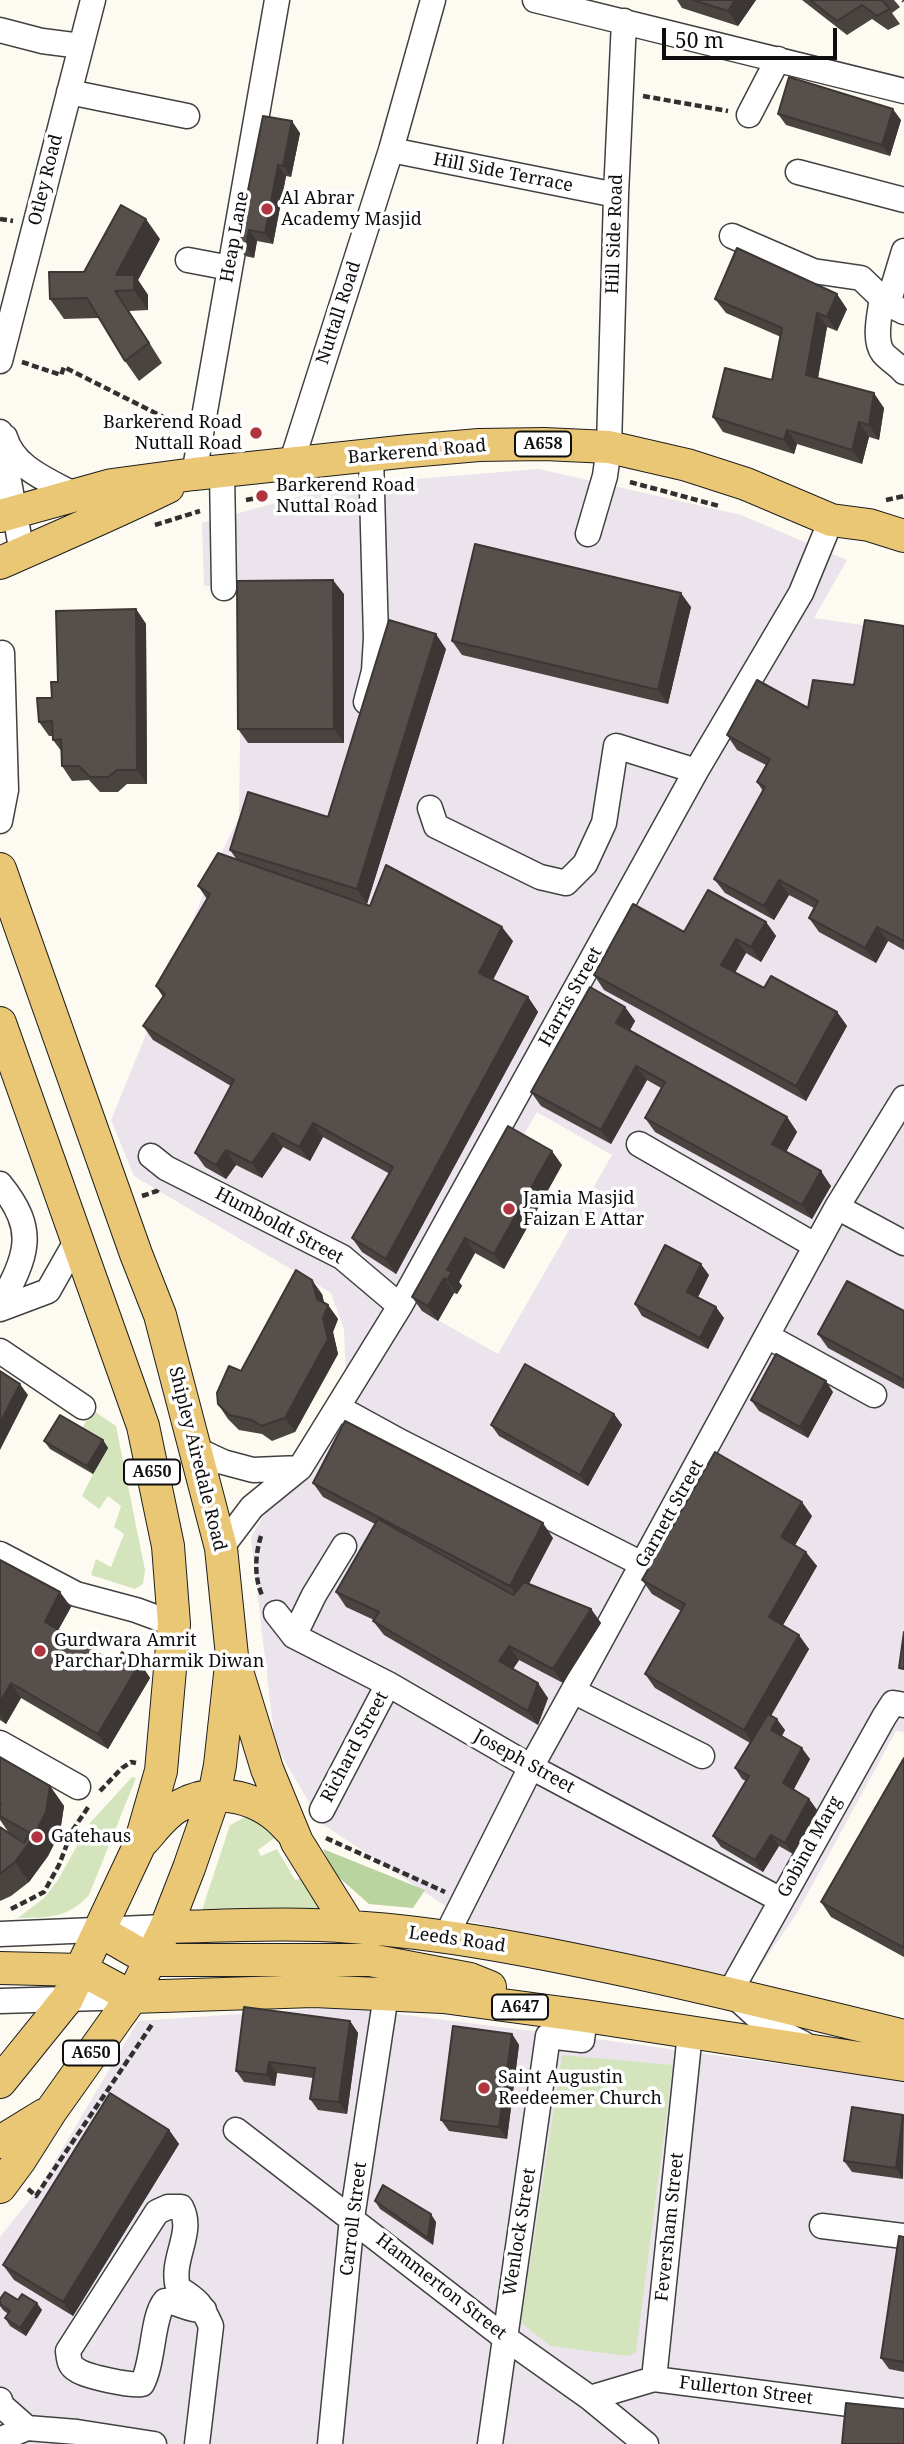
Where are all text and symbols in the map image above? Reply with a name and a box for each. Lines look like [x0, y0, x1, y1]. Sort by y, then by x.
scale bar [666, 14, 841, 58]
text: 50 m [675, 26, 724, 54]
street label: Otley Road [24, 132, 68, 228]
street label: Hill Side Terrace [431, 149, 575, 197]
street label: Hill Side Road [602, 174, 628, 294]
place label: Al Abrar Academy Masjid [281, 188, 422, 230]
street label: Heap Lane [216, 190, 254, 284]
marker: Al Abrar Academy Masjid [259, 201, 275, 217]
street label: Nuttall Road [312, 259, 366, 367]
place label: Barkerend Road Nuttall Road [103, 412, 242, 454]
marker: Barkerend Road Nuttall Road [248, 425, 264, 441]
road number: A658 [515, 432, 571, 457]
street label: Barkerend Road [347, 435, 487, 469]
place label: Barkerend Road Nuttal Road [276, 475, 415, 518]
marker: Barkerend Road Nuttal Road [254, 488, 270, 504]
street label: Harris Street [535, 944, 607, 1050]
street label: Humboldt Street [211, 1183, 347, 1269]
place label: Jamia Masjid Faizan E Attar [523, 1188, 644, 1230]
marker: Jamia Masjid Faizan E Attar [501, 1201, 517, 1217]
street label: Shipley Airedale Road [164, 1365, 230, 1553]
street label: Garnett Street [631, 1456, 709, 1572]
road number: A650 [124, 1460, 180, 1484]
place label: Gurdwara Amrit Parchar Dharmik Diwan [54, 1630, 264, 1672]
marker: Gurdwara Amrit Parchar Dharmik Diwan [32, 1643, 48, 1659]
street label: Richard Street [317, 1688, 393, 1806]
street label: Joseph Street [470, 1725, 578, 1799]
street label: Gobind Marg [773, 1793, 847, 1901]
place label: Gatehaus [51, 1826, 131, 1848]
marker: Gatehaus [29, 1829, 45, 1845]
street label: Leeds Road [407, 1923, 507, 1957]
road number: A647 [492, 1994, 548, 2020]
road number: A650 [63, 2040, 119, 2066]
place label: Saint Augustin Reedeemer Church [498, 2067, 662, 2110]
marker: Saint Augustin Reedeemer Church [476, 2080, 492, 2096]
street label: Feversham Street [651, 2151, 689, 2303]
street label: Carroll Street [336, 2161, 372, 2277]
street label: Wenlock Street [499, 2166, 541, 2298]
street label: Hammerton Street [371, 2229, 511, 2345]
street label: Fullerton Street [678, 2372, 814, 2410]

